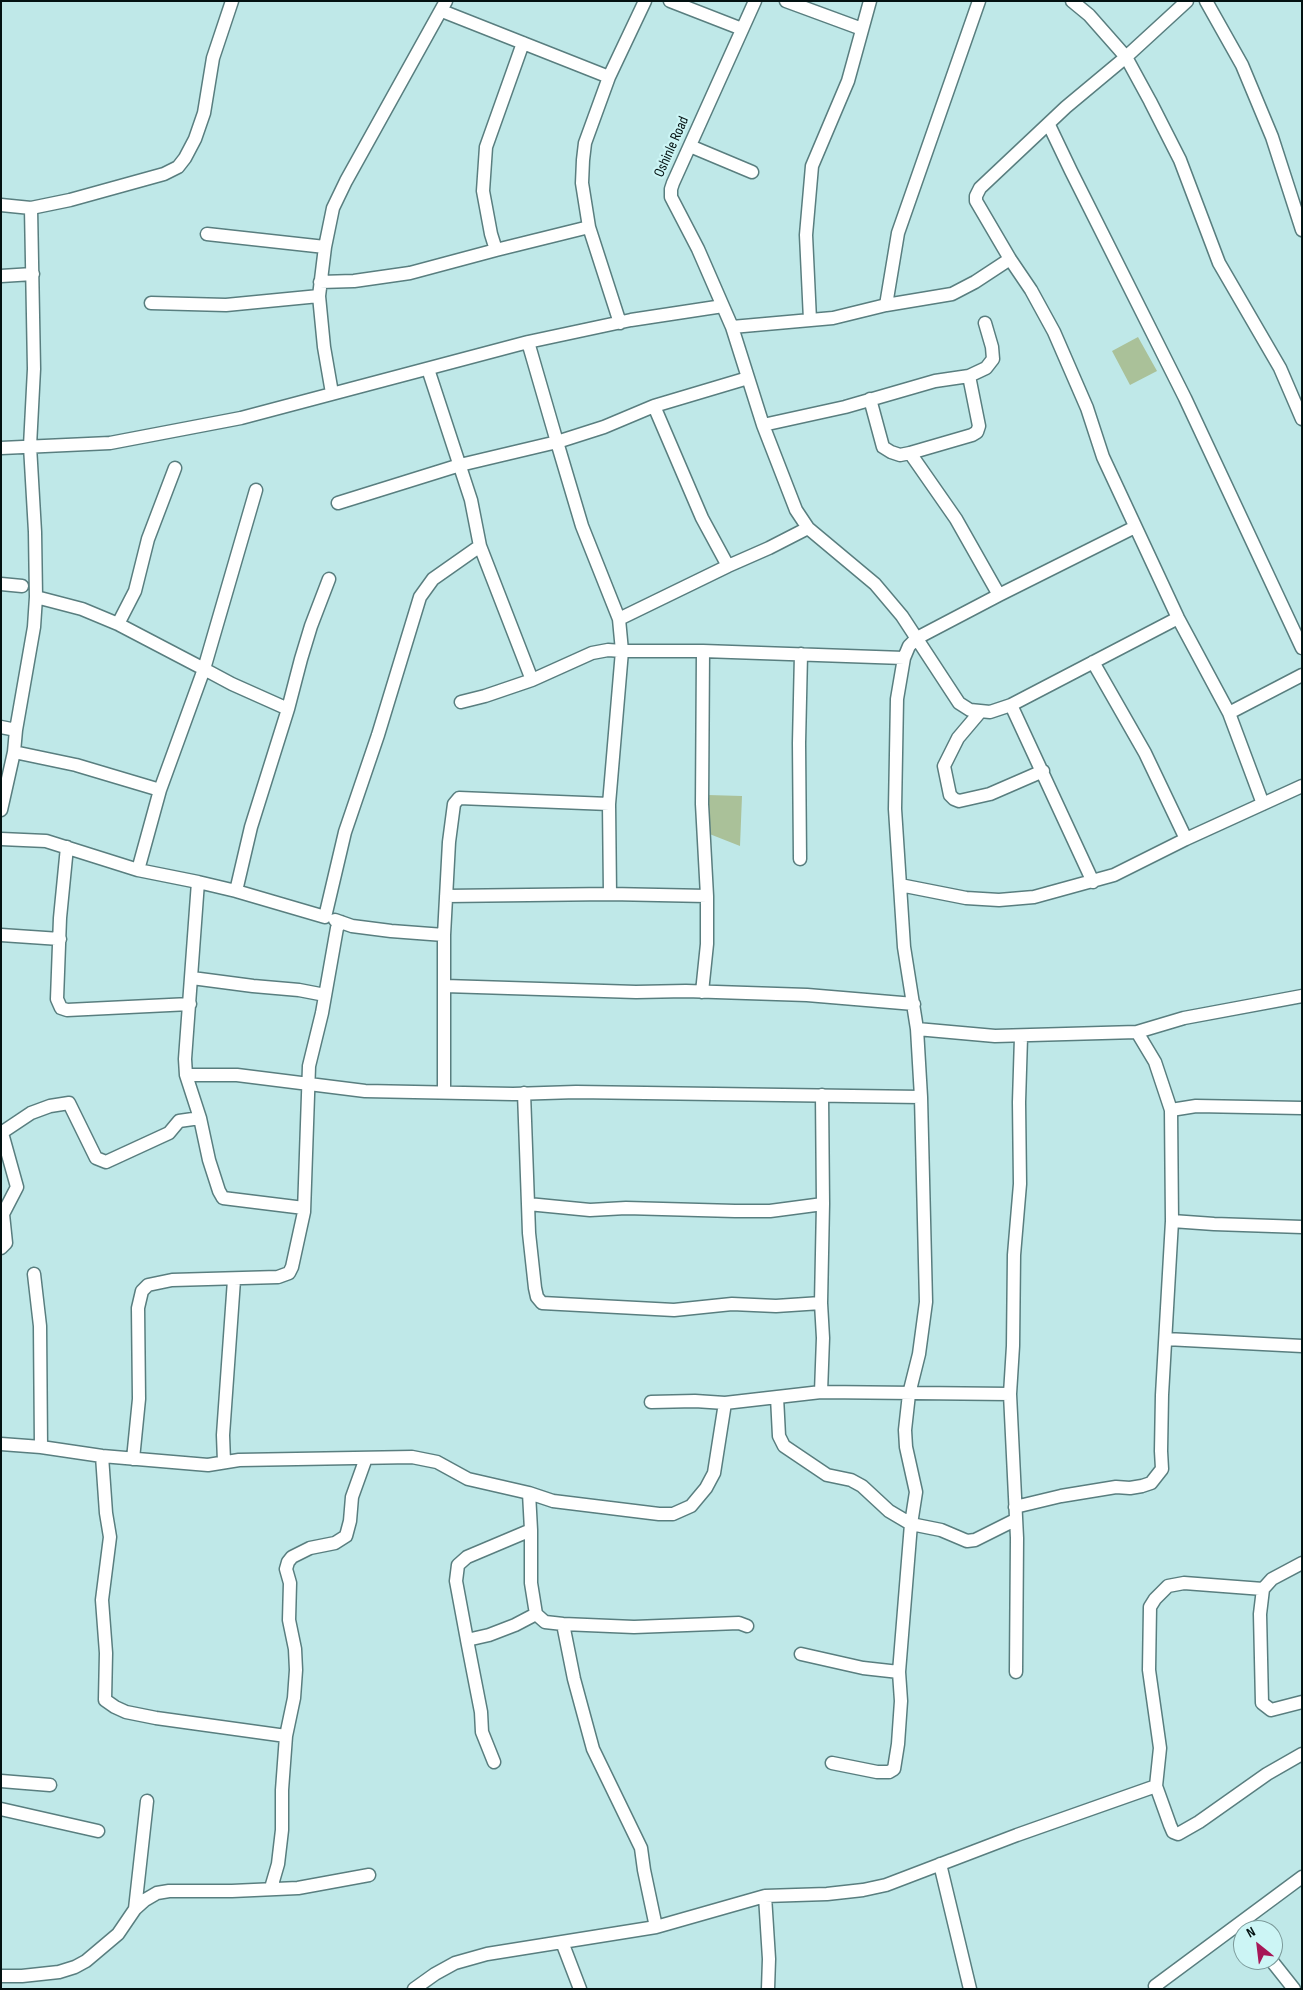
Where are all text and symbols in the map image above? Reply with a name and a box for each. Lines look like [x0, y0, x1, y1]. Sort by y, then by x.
street label: Oshinle Road [651, 114, 693, 180]
north arrow [1233, 1920, 1283, 1970]
text: N [1244, 1923, 1258, 1942]

